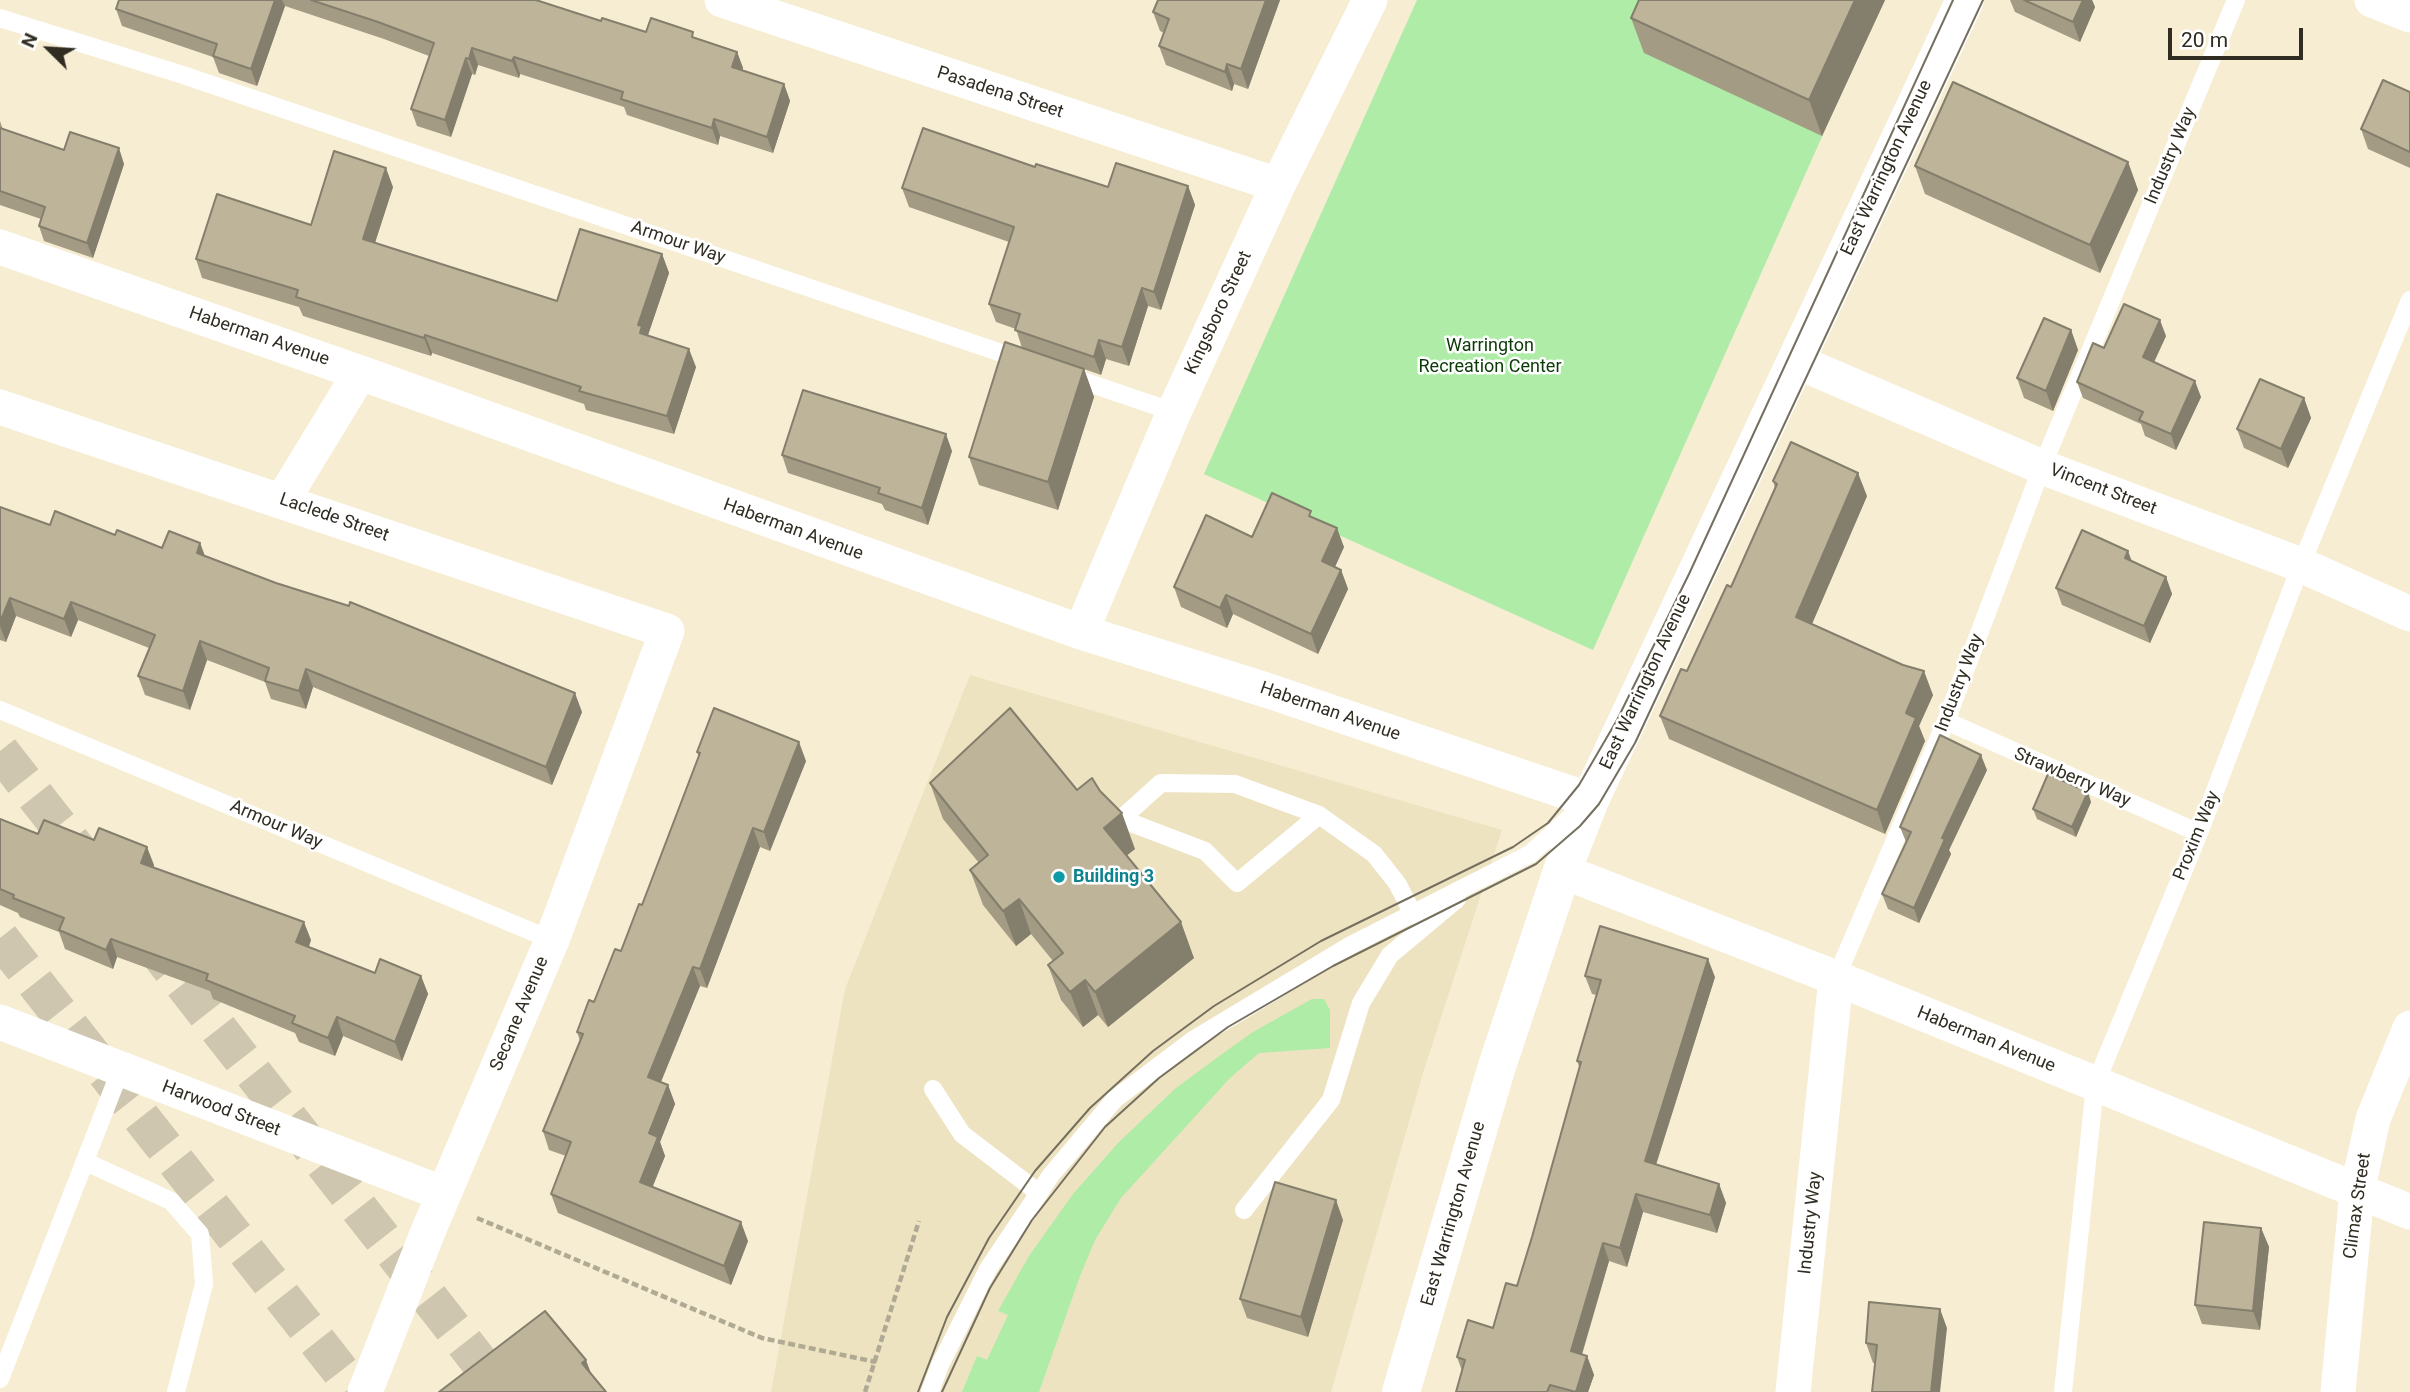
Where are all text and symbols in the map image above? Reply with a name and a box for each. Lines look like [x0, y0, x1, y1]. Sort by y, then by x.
north arrow [14, 14, 84, 84]
scale bar [2172, 14, 2307, 58]
text: 20 m [2181, 28, 2228, 52]
text: N [16, 29, 43, 51]
street label: Pasadena Street [934, 62, 1066, 124]
street label: East Warrington Avenue [1837, 77, 1937, 259]
street label: Industry Way [2141, 104, 2201, 208]
street label: Armour Way [628, 217, 728, 269]
street label: Kingsboro Street [1181, 248, 1257, 378]
street label: Haberman Avenue [186, 303, 332, 371]
park label: Warrington Recreation Center [1419, 335, 1561, 378]
street label: Vincent Street [2047, 460, 2159, 520]
street label: Laclede Street [276, 489, 392, 547]
street label: Haberman Avenue [720, 495, 866, 565]
street label: East Warrington Avenue [1596, 591, 1696, 773]
street label: Industry Way [1931, 631, 1989, 735]
street label: Haberman Avenue [1257, 678, 1403, 746]
street label: Strawberry Way [2010, 744, 2134, 812]
street label: Proxim Way [2169, 788, 2225, 884]
street label: Armour Way [227, 796, 325, 854]
place label: Building 3 [1073, 866, 1154, 888]
marker: Building 3 [1051, 869, 1067, 885]
street label: Secane Avenue [486, 954, 554, 1074]
street label: Haberman Avenue [1914, 1002, 2058, 1078]
street label: Harwood Street [159, 1077, 283, 1141]
street label: East Warrington Avenue [1417, 1119, 1491, 1309]
street label: Climax Street [2340, 1152, 2376, 1260]
street label: Industry Way [1795, 1171, 1827, 1275]

